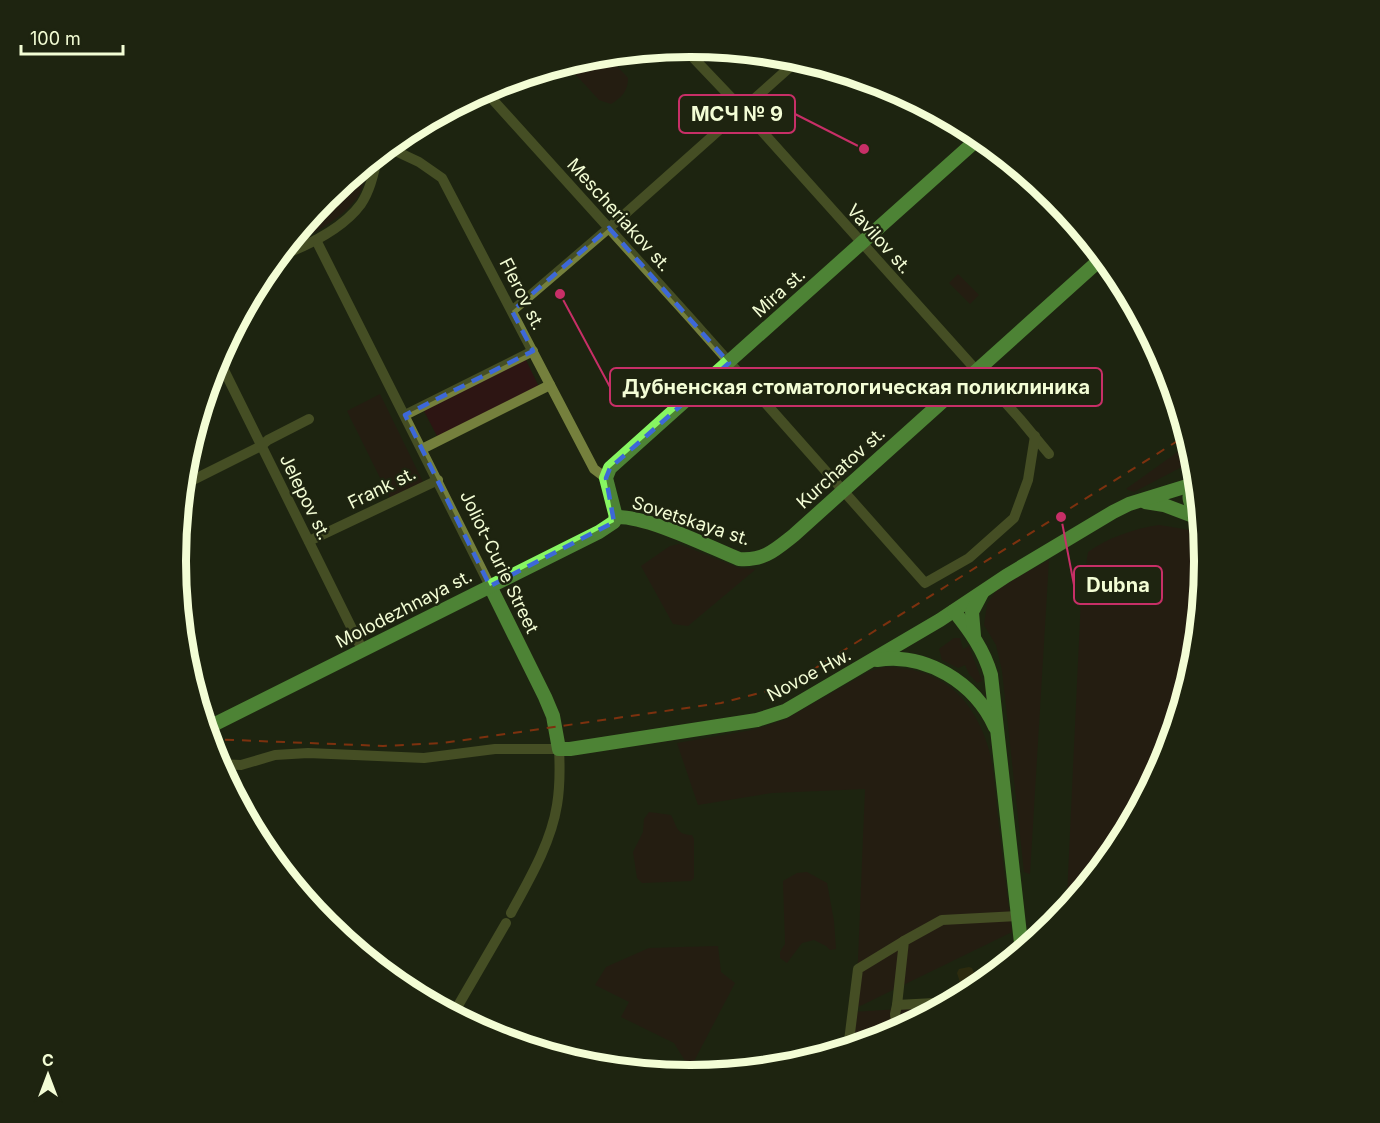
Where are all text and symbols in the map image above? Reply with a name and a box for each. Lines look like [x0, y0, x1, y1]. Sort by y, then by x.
scale bar [21, 18, 123, 56]
text: 100 m [30, 28, 81, 49]
callout: МСЧ № 9 [679, 95, 795, 133]
text: МСЧ № 9 [691, 102, 783, 126]
street label: Mescheriakov st. [563, 154, 676, 276]
street label: Vavilov st. [843, 200, 916, 278]
street label: Flerov st. [495, 254, 550, 333]
street label: Mira st. [748, 264, 809, 322]
callout: Дубненская стоматологическая поликлиника [610, 368, 1102, 406]
text: Дубненская стоматологическая поликлиника [622, 375, 1090, 399]
street label: Kurchatov st. [792, 423, 889, 513]
street label: Jelepov st. [276, 450, 335, 543]
street label: Frank st. [344, 462, 419, 513]
street label: Joliot-Curie Street [456, 487, 543, 637]
street label: Sovetskaya st. [629, 492, 753, 550]
street label: Molodezhnaya st. [332, 565, 475, 652]
callout: Dubna [1074, 566, 1162, 604]
text: Dubna [1086, 573, 1150, 597]
street label: Novoe Hw. [763, 644, 854, 705]
north arrow [18, 1045, 78, 1105]
text: С [42, 1050, 54, 1070]

